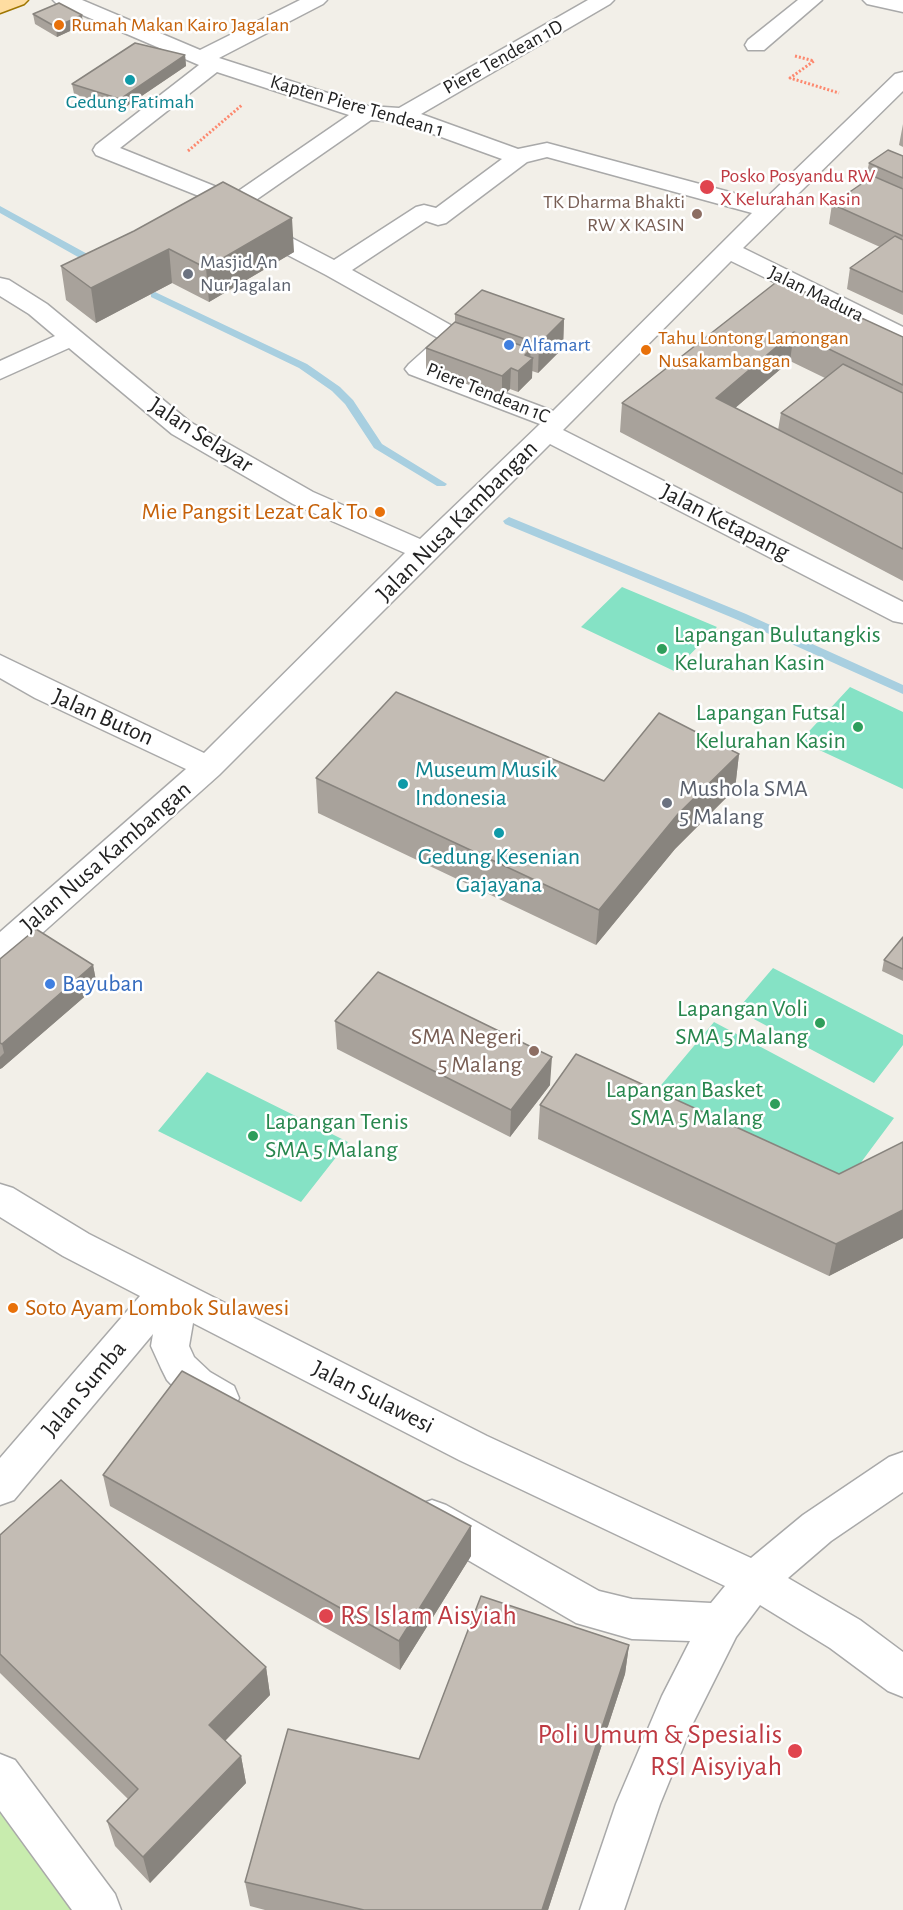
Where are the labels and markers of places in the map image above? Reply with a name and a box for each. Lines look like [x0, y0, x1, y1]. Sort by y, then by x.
place label: Rumah Makan Kairo Jagalan [71, 13, 289, 37]
marker: Rumah Makan Kairo Jagalan [52, 18, 66, 32]
marker: Gedung Fatimah [123, 73, 137, 87]
place label: Gedung Fatimah [66, 90, 194, 114]
place label: Posko Posyandu RW X Kelurahan Kasin [720, 164, 875, 211]
marker: Posko Posyandu RW X Kelurahan Kasin [698, 178, 716, 196]
place label: TK Dharma Bhakti RW X KASIN [543, 190, 685, 237]
marker: TK Dharma Bhakti RW X KASIN [690, 207, 704, 221]
place label: Masjid An Nur Jagalan [200, 250, 291, 297]
marker: Masjid An Nur Jagalan [181, 267, 195, 281]
place label: Tahu Lontong Lamongan Nusakambangan [658, 326, 849, 373]
place label: Alfamart [521, 333, 590, 357]
marker: Alfamart [502, 338, 516, 352]
marker: Tahu Lontong Lamongan Nusakambangan [639, 343, 653, 357]
place label: Mie Pangsit Lezat Cak To [141, 498, 368, 526]
marker: Mie Pangsit Lezat Cak To [373, 505, 387, 519]
place label: Lapangan Bulutangkis Kelurahan Kasin [674, 621, 881, 677]
marker: Lapangan Bulutangkis Kelurahan Kasin [655, 642, 669, 656]
place label: Lapangan Futsal Kelurahan Kasin [695, 699, 846, 755]
marker: Lapangan Futsal Kelurahan Kasin [851, 720, 865, 734]
place label: Museum Musik Indonesia [415, 756, 557, 812]
place label: Mushola SMA 5 Malang [679, 775, 808, 831]
marker: Museum Musik Indonesia [396, 777, 410, 791]
marker: Mushola SMA 5 Malang [660, 796, 674, 810]
marker: Gedung Kesenian Gajayana [492, 826, 506, 840]
place label: Gedung Kesenian Gajayana [418, 843, 580, 899]
place label: Bayuban [62, 970, 144, 998]
marker: Bayuban [43, 977, 57, 991]
place label: Lapangan Voli SMA 5 Malang [675, 995, 808, 1051]
marker: Lapangan Voli SMA 5 Malang [813, 1016, 827, 1030]
place label: SMA Negeri 5 Malang [411, 1023, 522, 1079]
marker: SMA Negeri 5 Malang [527, 1044, 541, 1058]
place label: Lapangan Basket SMA 5 Malang [606, 1076, 763, 1132]
marker: Lapangan Basket SMA 5 Malang [768, 1097, 782, 1111]
place label: Lapangan Tenis SMA 5 Malang [265, 1108, 408, 1164]
marker: Lapangan Tenis SMA 5 Malang [246, 1129, 260, 1143]
place label: Soto Ayam Lombok Sulawesi [25, 1294, 289, 1322]
marker: Soto Ayam Lombok Sulawesi [6, 1301, 20, 1315]
place label: RS Islam Aisyiah [340, 1599, 517, 1633]
marker: RS Islam Aisyiah [317, 1607, 335, 1625]
place label: Poli Umum & Spesialis RSI Aisyiyah [538, 1718, 782, 1784]
marker: Poli Umum & Spesialis RSI Aisyiyah [786, 1742, 804, 1760]

